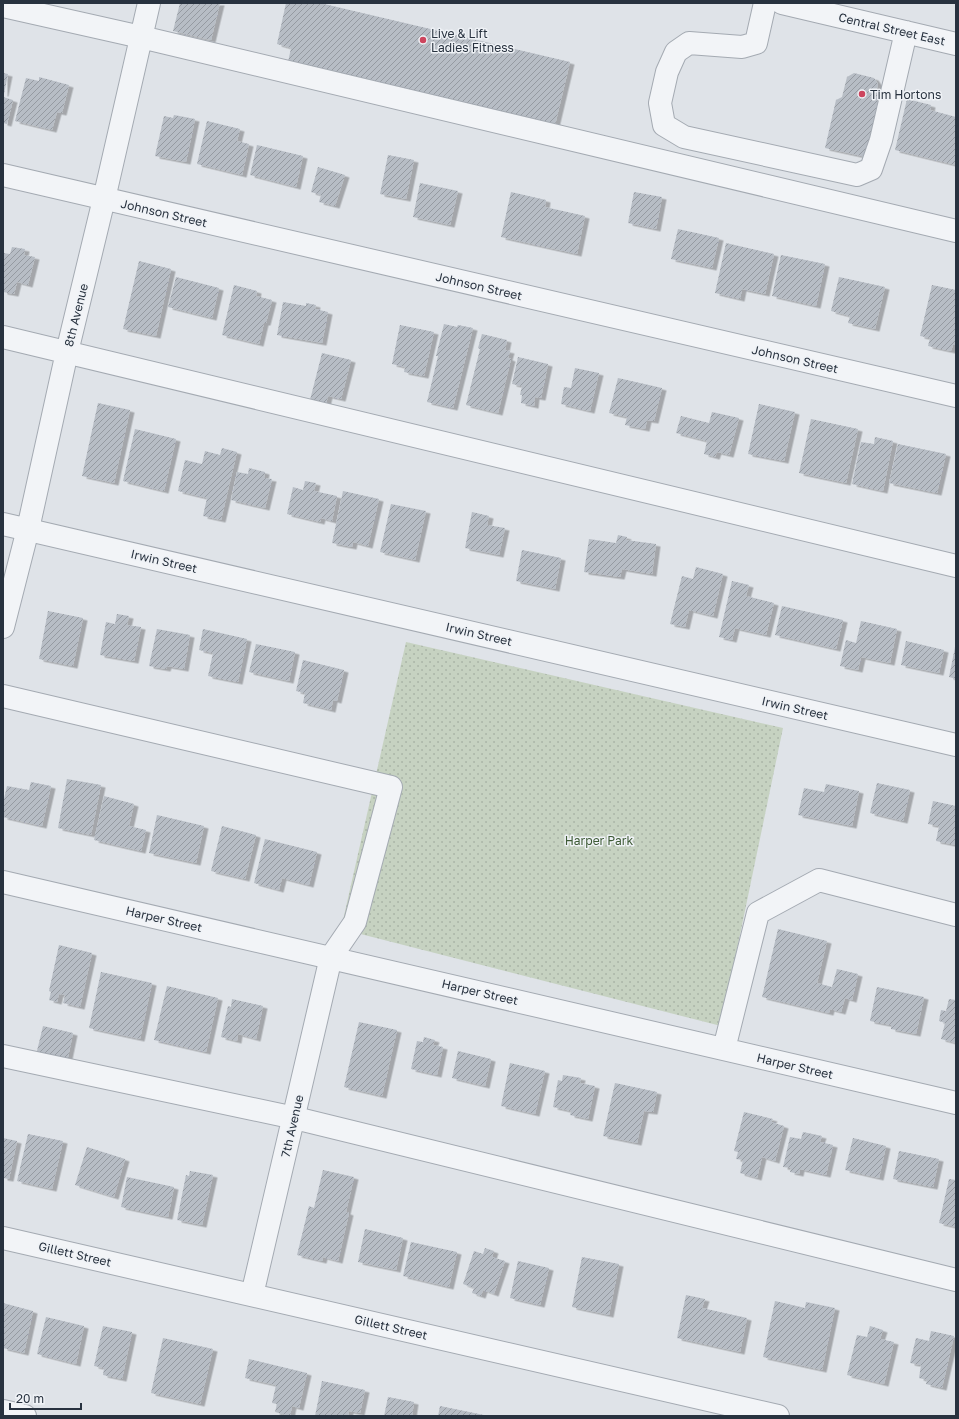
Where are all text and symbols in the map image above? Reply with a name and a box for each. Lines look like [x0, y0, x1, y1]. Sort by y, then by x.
street label: Central Street East [837, 9, 947, 49]
place label: Live & Lift Ladies Fitness [431, 26, 514, 55]
marker: Live & Lift Ladies Fitness [418, 35, 428, 45]
place label: Tim Hortons [870, 87, 941, 102]
marker: Tim Hortons [857, 89, 867, 99]
street label: Johnson Street [119, 196, 209, 230]
street label: Johnson Street [434, 269, 524, 303]
street label: 8th Avenue [61, 282, 91, 348]
street label: Johnson Street [750, 342, 840, 376]
street label: Irwin Street [129, 546, 199, 576]
street label: Irwin Street [444, 619, 514, 649]
street label: Irwin Street [760, 693, 830, 723]
park label: Harper Park [565, 833, 634, 848]
street label: Harper Street [124, 903, 204, 935]
street label: Harper Street [440, 976, 520, 1008]
street label: Harper Street [755, 1050, 835, 1082]
street label: 7th Avenue [278, 1093, 307, 1159]
street label: Gillett Street [37, 1238, 113, 1270]
street label: Gillett Street [353, 1311, 429, 1343]
scale bar [10, 1385, 81, 1411]
text: 20 m [16, 1391, 44, 1406]

